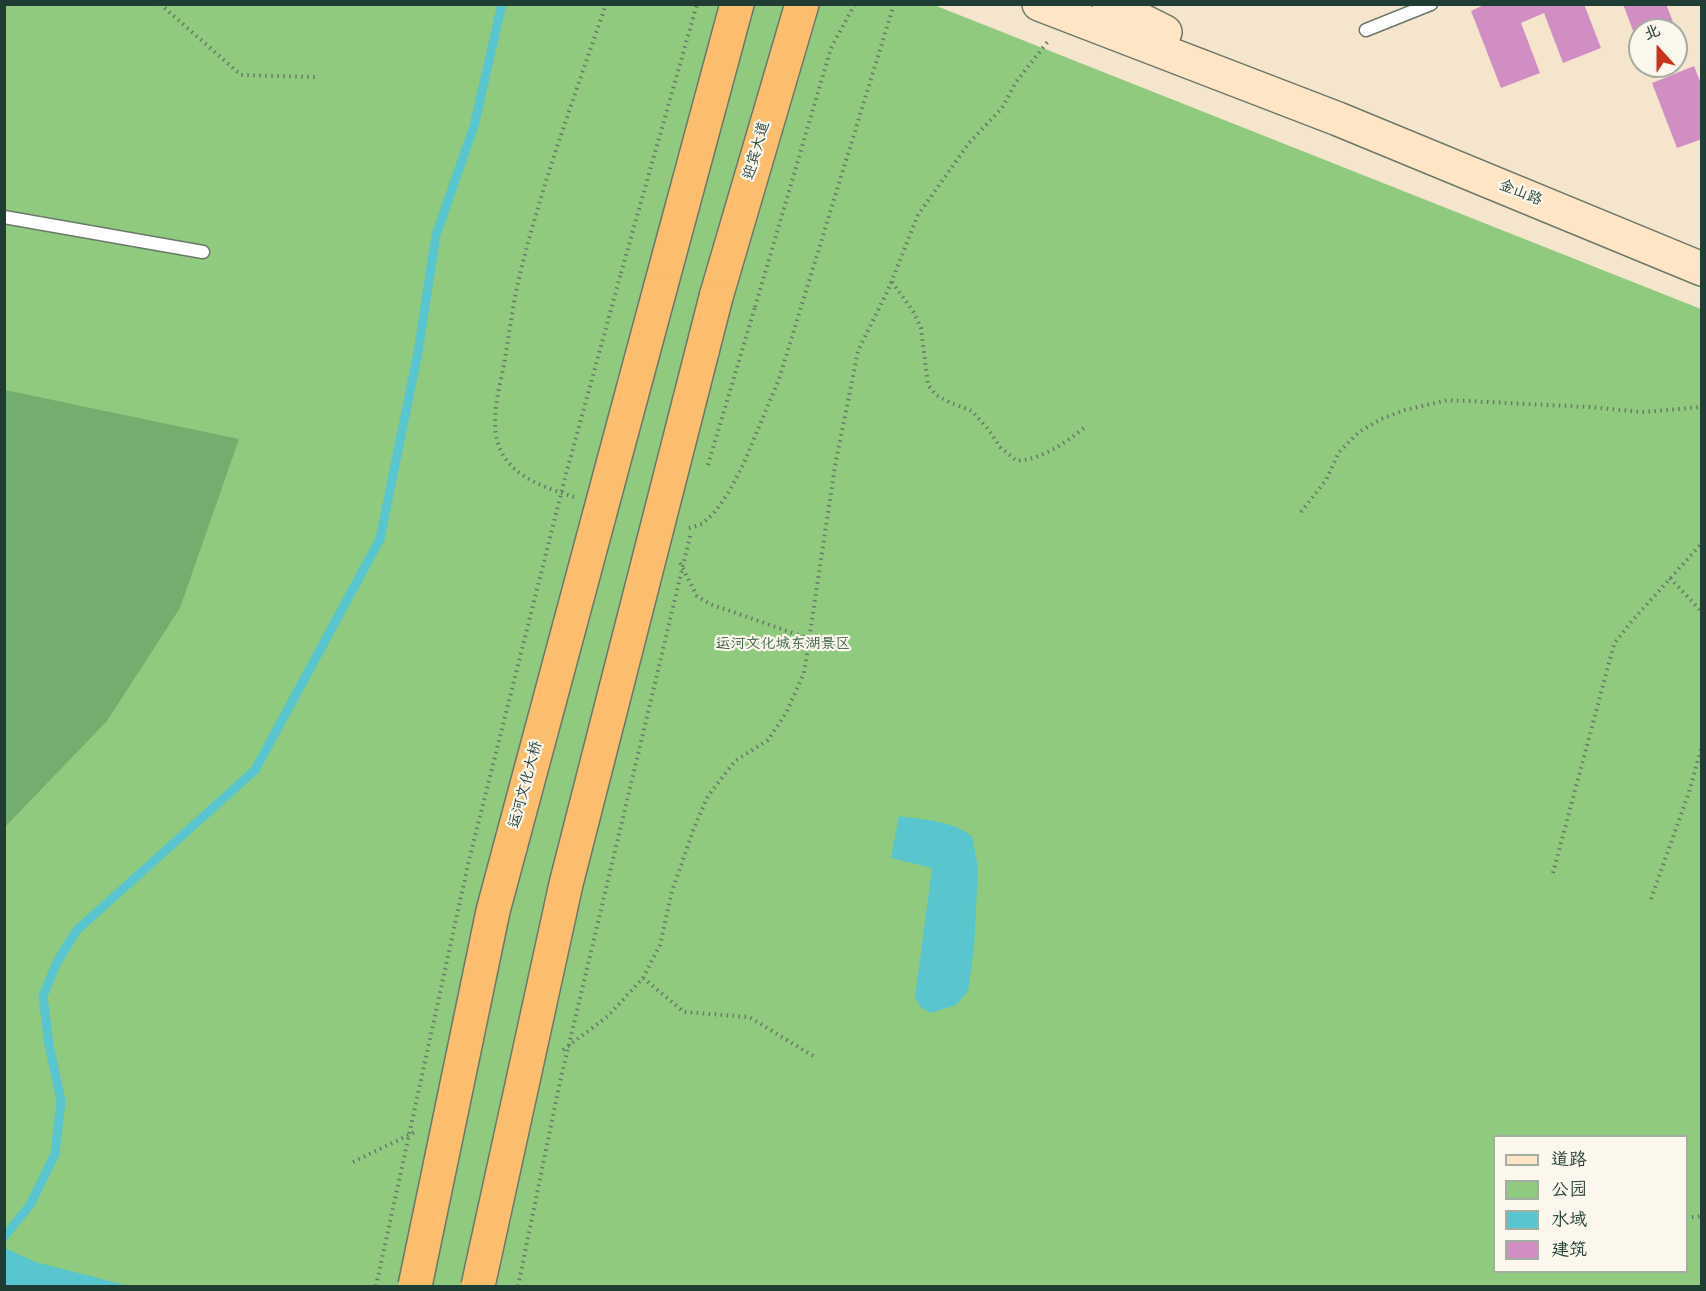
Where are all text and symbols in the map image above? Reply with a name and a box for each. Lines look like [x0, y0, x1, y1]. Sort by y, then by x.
north arrow [1628, 18, 1688, 78]
text: 北 [1640, 18, 1664, 47]
street label: 迎宾大道 [741, 120, 775, 182]
street label: 金山路 [1496, 177, 1544, 211]
park label: 运河文化城东湖景区 [716, 636, 850, 654]
street label: 运河文化大桥 [507, 739, 547, 831]
legend [1493, 1135, 1688, 1273]
text: 道路 [1551, 1146, 1587, 1175]
text: 公园 [1551, 1176, 1587, 1205]
text: 水域 [1551, 1206, 1587, 1235]
text: 建筑 [1551, 1236, 1587, 1265]

